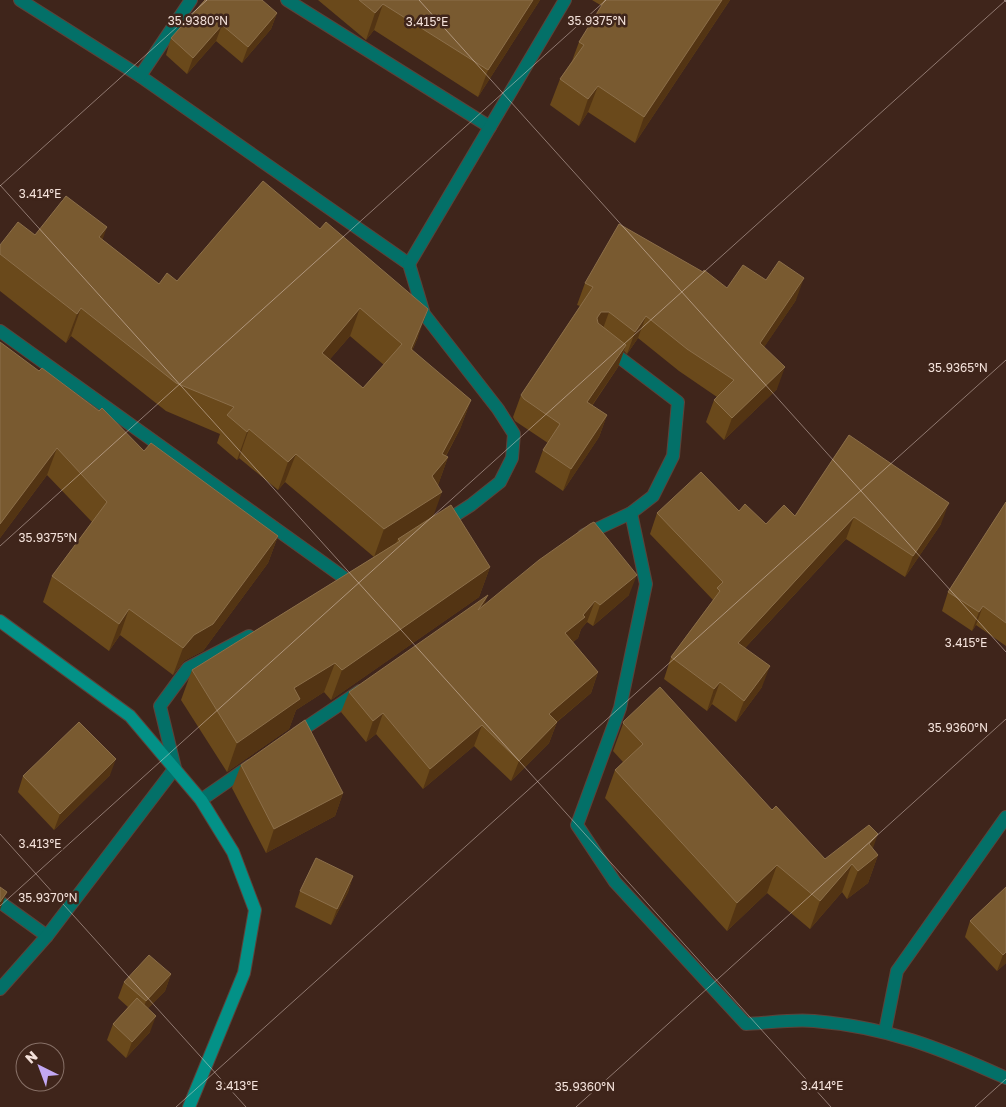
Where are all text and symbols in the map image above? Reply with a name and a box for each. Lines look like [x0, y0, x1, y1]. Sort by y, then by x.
text: 35.9380°N [168, 13, 228, 28]
text: 35.9375°N [568, 13, 626, 28]
text: 3.415°E [406, 14, 448, 29]
text: 3.414°E [19, 186, 61, 201]
text: 35.9365°N [928, 360, 988, 375]
text: 35.9375°N [19, 530, 77, 545]
text: 3.415°E [945, 635, 987, 650]
text: 35.9360°N [928, 720, 988, 735]
text: 3.413°E [19, 836, 61, 851]
text: 35.9370°N [18, 890, 78, 905]
north arrow [15, 1042, 65, 1092]
text: N [21, 1047, 41, 1067]
text: 3.413°E [216, 1078, 258, 1093]
text: 3.414°E [801, 1078, 843, 1093]
text: 35.9360°N [555, 1079, 615, 1094]

